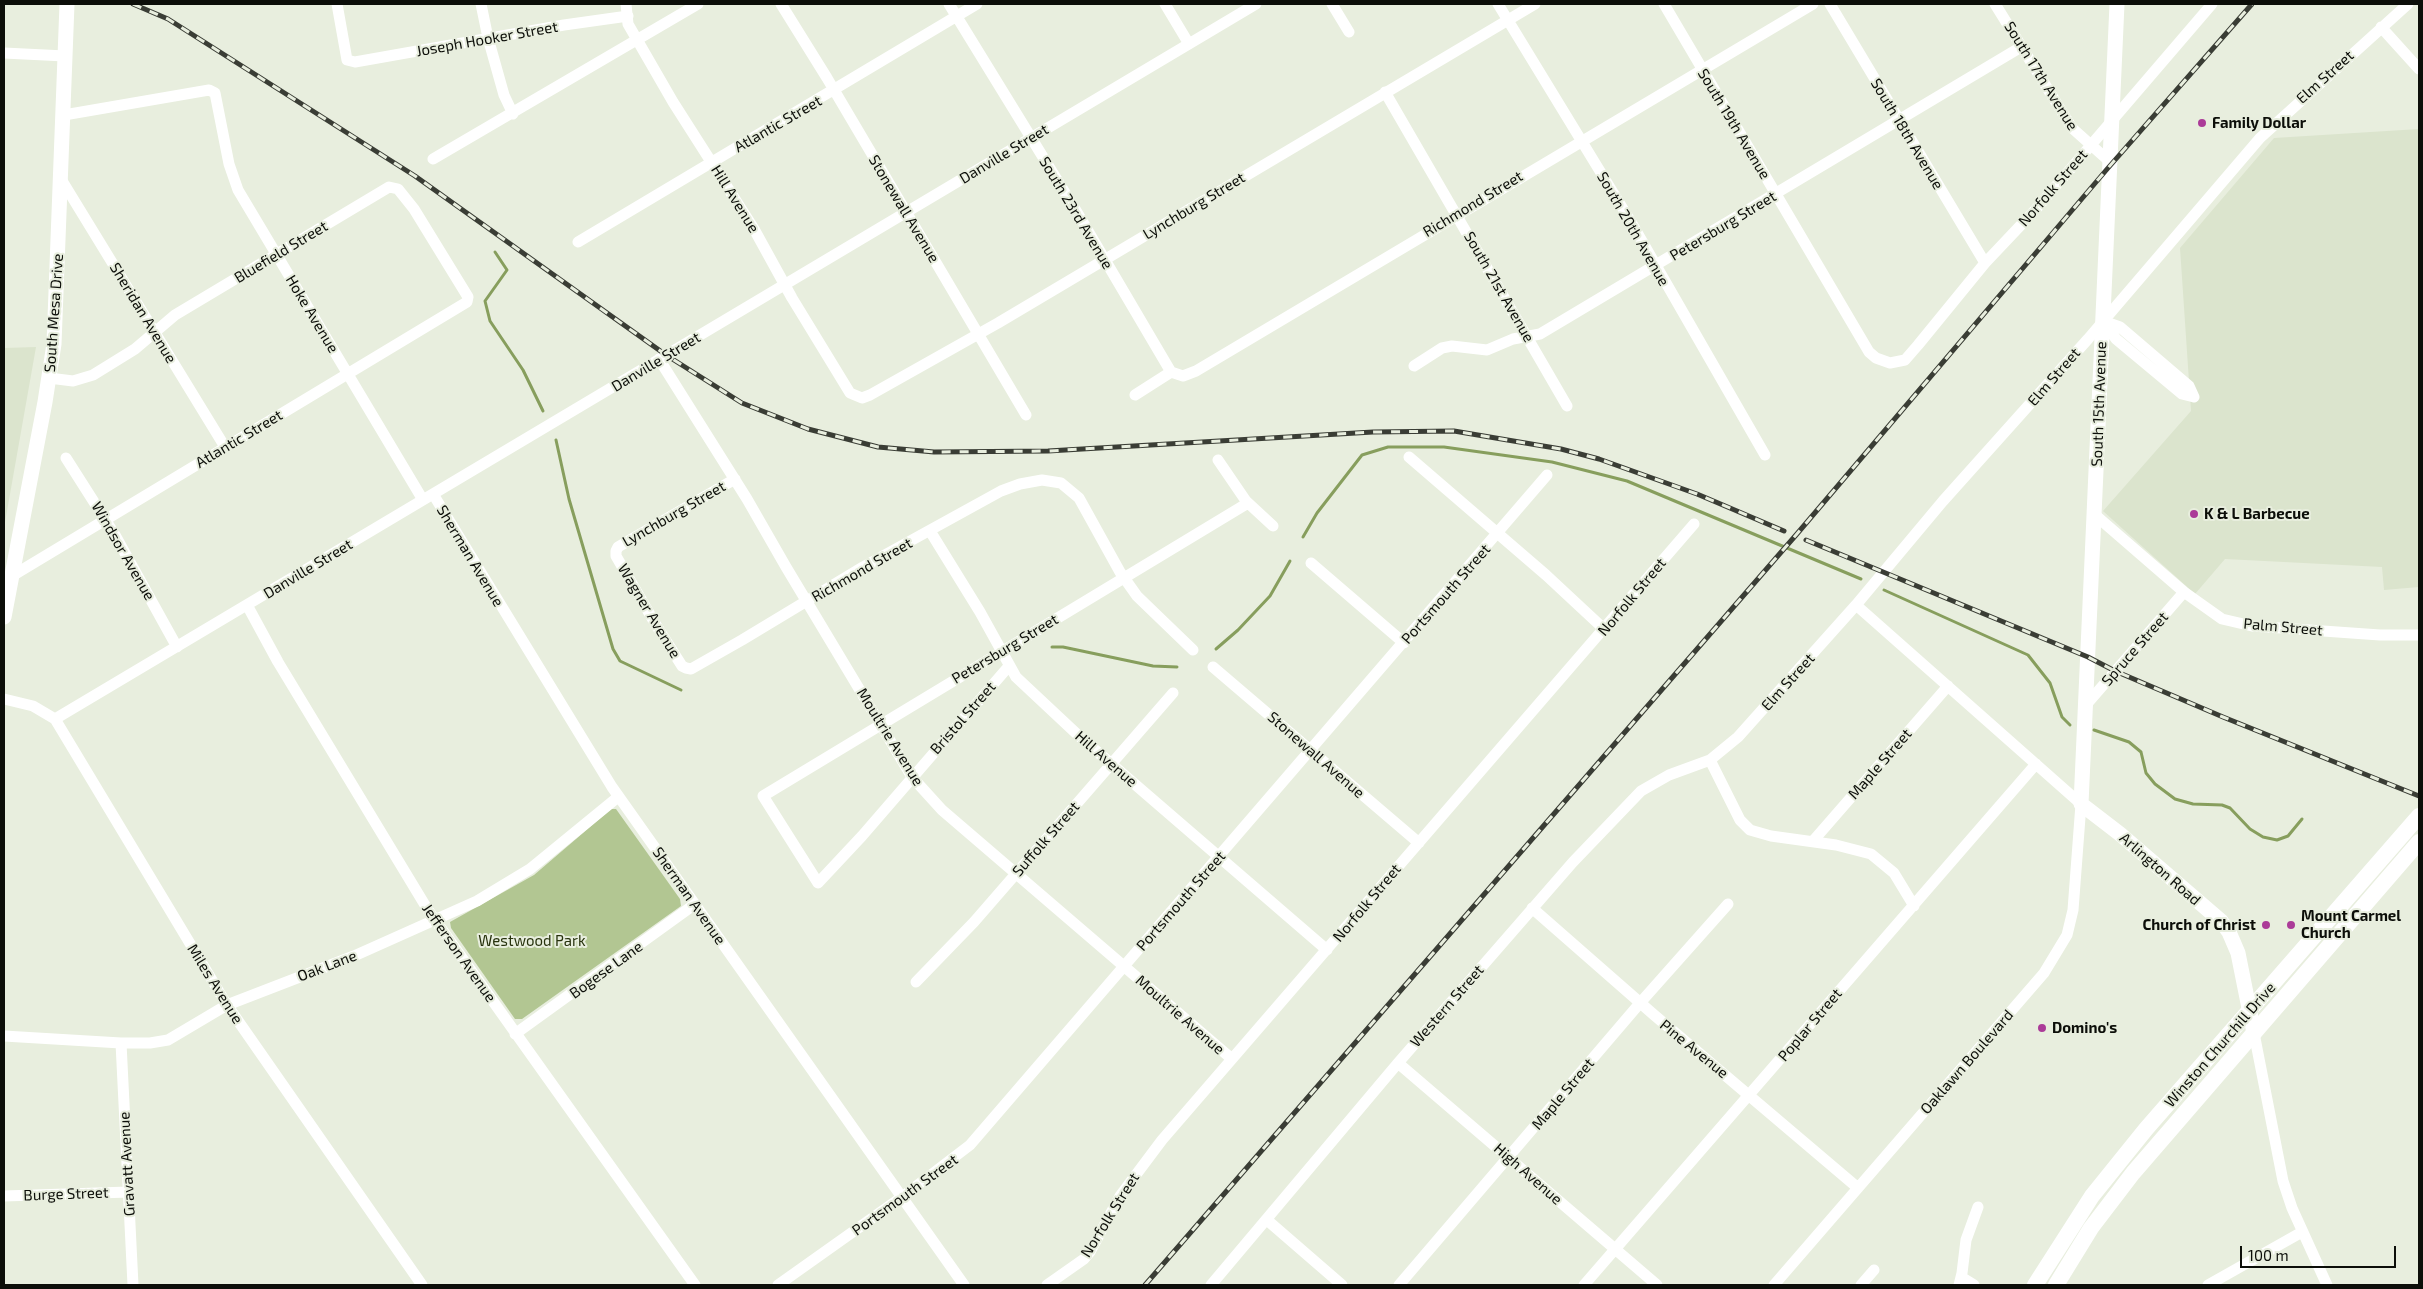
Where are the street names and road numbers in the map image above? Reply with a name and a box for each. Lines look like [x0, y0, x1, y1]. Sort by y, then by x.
street label: Joseph Hooker Street [415, 18, 559, 60]
street label: South 17th Avenue [2000, 18, 2082, 134]
street label: Elm Street [2293, 47, 2357, 107]
street label: South 19th Avenue [1694, 65, 1774, 183]
street label: South 18th Avenue [1867, 75, 1947, 193]
street label: Atlantic Street [731, 92, 825, 156]
street label: Danville Street [956, 120, 1052, 188]
street label: Norfolk Street [2015, 146, 2091, 230]
street label: Stonewall Avenue [865, 152, 943, 266]
street label: South 23rd Avenue [1035, 153, 1117, 273]
street label: Hill Avenue [707, 162, 763, 236]
street label: Richmond Street [1420, 167, 1526, 241]
street label: Lynchburg Street [1140, 168, 1248, 244]
street label: South 20th Avenue [1593, 169, 1673, 289]
street label: Petersburg Street [1667, 187, 1779, 265]
street label: Bluefield Street [231, 217, 331, 287]
street label: South 21st Avenue [1460, 229, 1538, 345]
street label: South Mesa Drive [41, 253, 67, 373]
street label: Sheridan Avenue [106, 259, 180, 367]
street label: Hoke Avenue [282, 272, 342, 356]
street label: Danville Street [608, 328, 704, 396]
street label: South 15th Avenue [2088, 341, 2110, 467]
street label: Elm Street [2024, 344, 2084, 410]
street label: Atlantic Street [192, 406, 286, 472]
street label: Lynchburg Street [619, 477, 729, 551]
street label: Windsor Avenue [87, 498, 159, 604]
street label: Sherman Avenue [433, 502, 507, 610]
street label: Richmond Street [809, 534, 915, 606]
street label: Danville Street [260, 535, 356, 603]
street label: Portsmouth Street [1398, 540, 1494, 648]
street label: Norfolk Street [1594, 554, 1670, 640]
street label: Wagner Avenue [614, 560, 684, 662]
street label: Spruce Street [2098, 608, 2172, 690]
street label: Petersburg Street [949, 610, 1061, 688]
street label: Palm Street [2243, 615, 2323, 639]
street label: Elm Street [1758, 650, 1818, 714]
street label: Bristol Street [927, 678, 999, 758]
street label: Moultrie Avenue [853, 685, 927, 789]
street label: Stonewall Avenue [1264, 708, 1368, 802]
street label: Maple Street [1844, 725, 1916, 803]
street label: Hill Avenue [1071, 727, 1141, 791]
street label: Suffolk Street [1009, 798, 1083, 880]
street label: Arlington Road [2116, 829, 2204, 909]
street label: Sherman Avenue [649, 844, 729, 948]
street label: Portsmouth Street [1133, 847, 1229, 955]
street label: Norfolk Street [1329, 860, 1405, 946]
street label: Jefferson Avenue [418, 900, 500, 1006]
street label: Bogese Lane [566, 937, 646, 1003]
street label: Miles Avenue [183, 941, 247, 1027]
street label: Oak Lane [295, 946, 359, 986]
street label: Western Street [1406, 961, 1488, 1051]
street label: Moultrie Avenue [1132, 972, 1228, 1058]
street label: Winston Churchill Drive [2161, 979, 2279, 1111]
street label: Poplar Street [1774, 985, 1846, 1065]
street label: Oaklawn Boulevard [1917, 1006, 2017, 1118]
street label: Pine Avenue [1656, 1016, 1732, 1082]
street label: Maple Street [1528, 1055, 1598, 1133]
street label: Gravatt Avenue [115, 1111, 139, 1217]
street label: High Avenue [1490, 1140, 1566, 1208]
street label: Portsmouth Street [849, 1151, 961, 1239]
street label: Norfolk Street [1077, 1169, 1143, 1261]
street label: Burge Street [23, 1184, 109, 1204]

